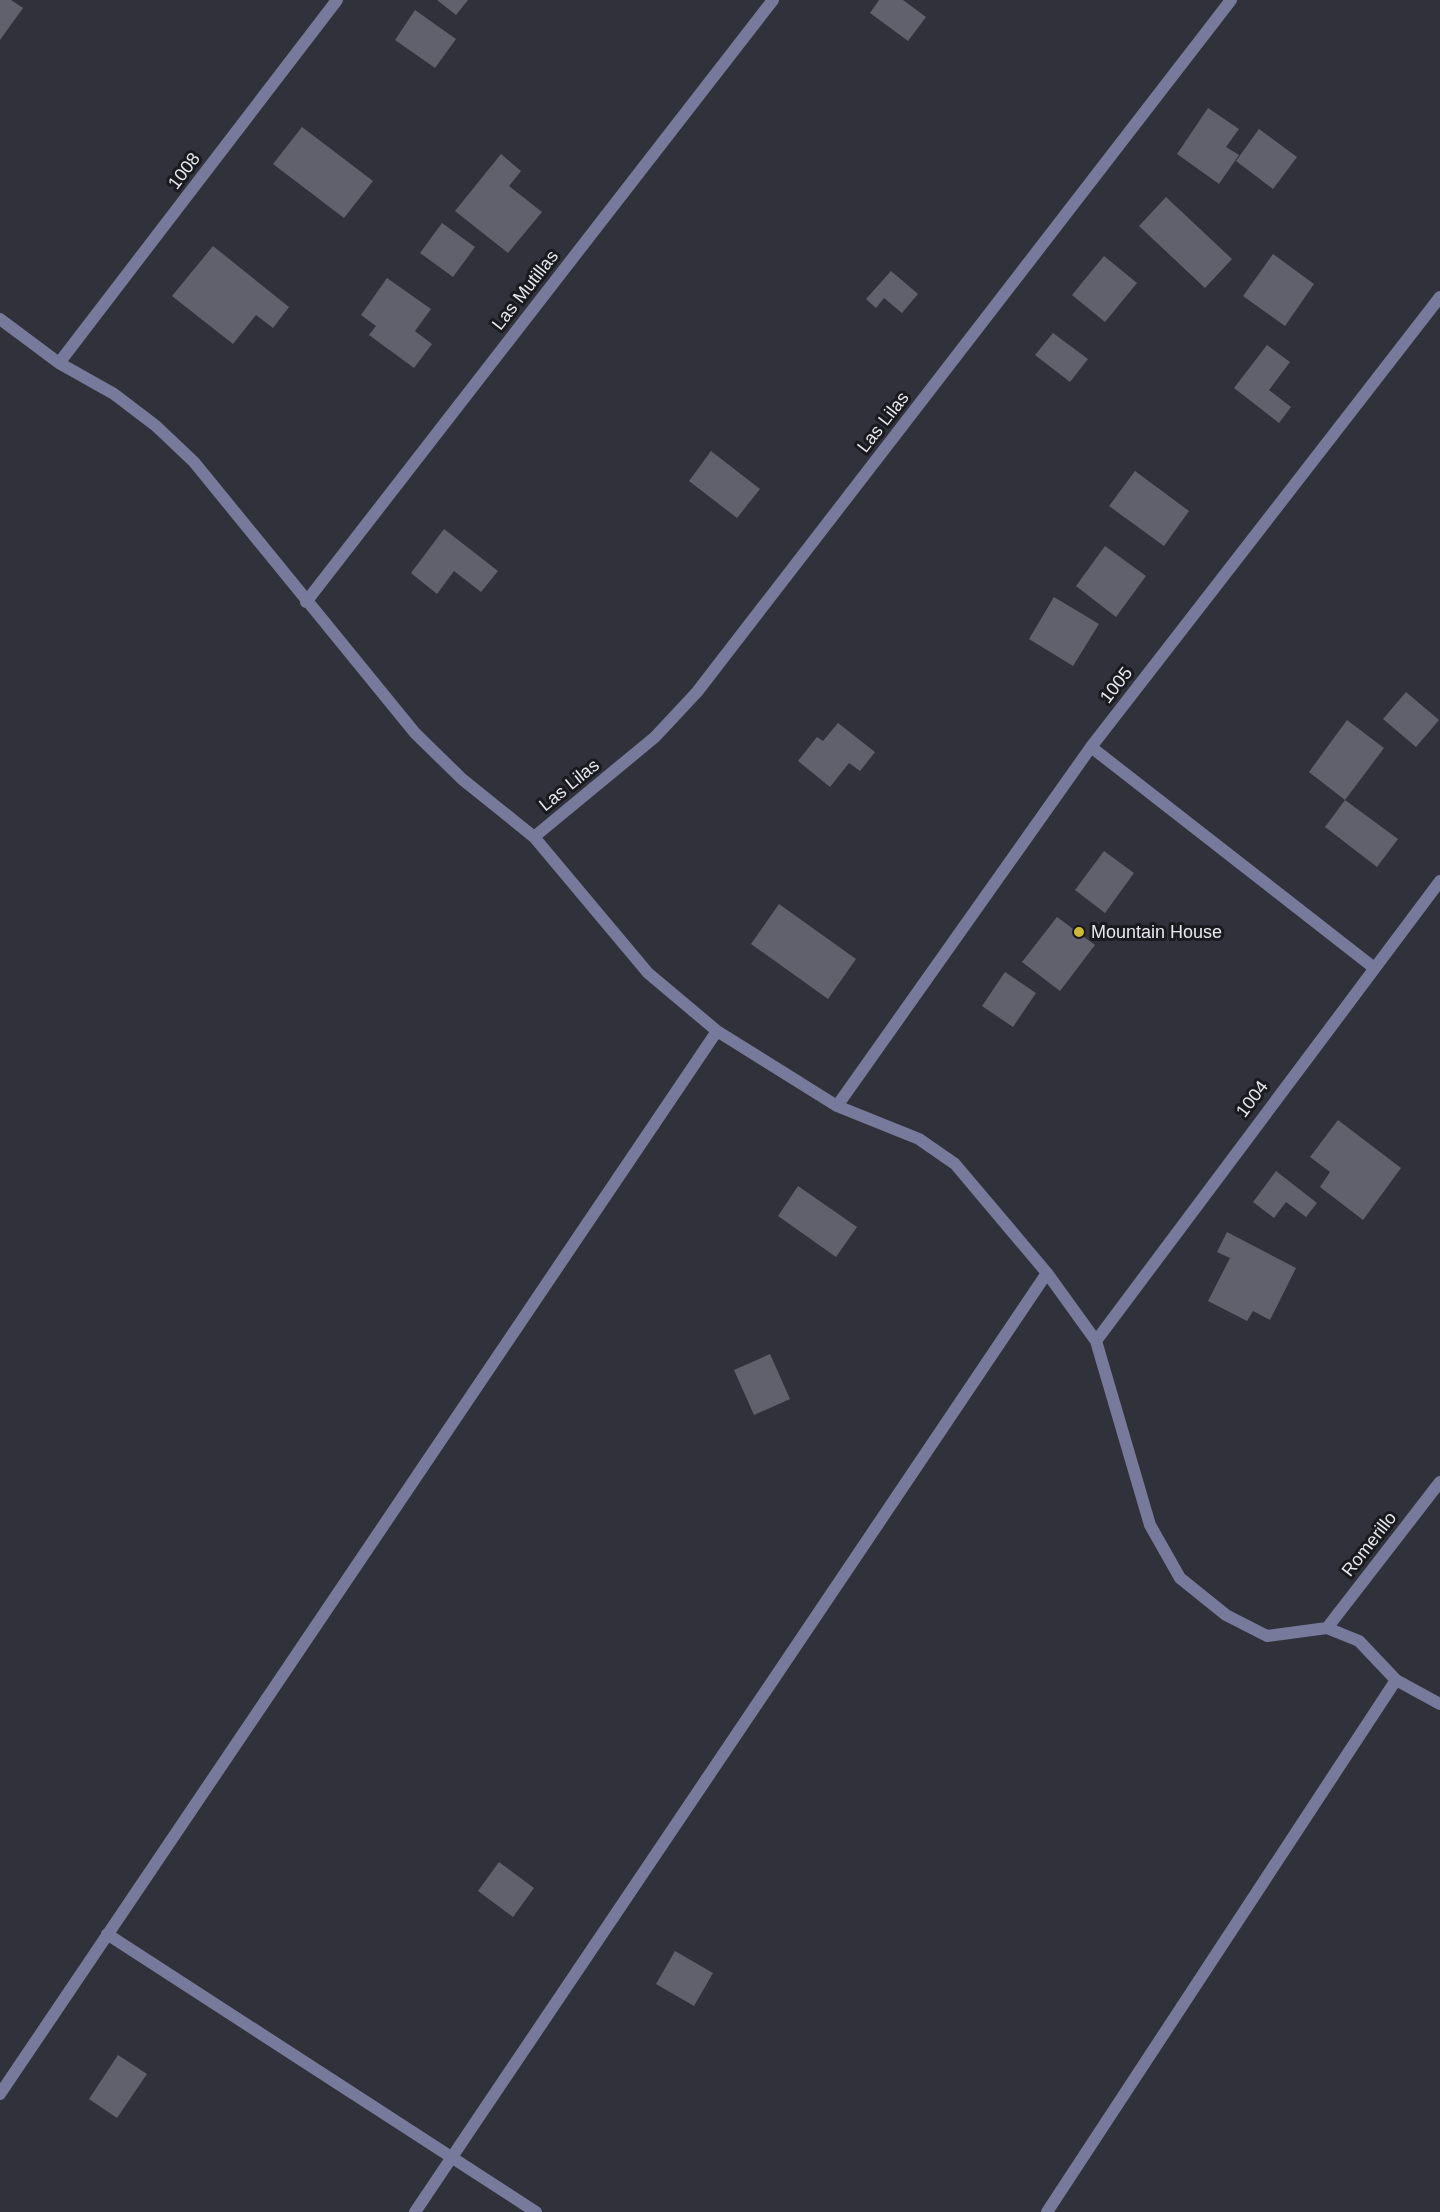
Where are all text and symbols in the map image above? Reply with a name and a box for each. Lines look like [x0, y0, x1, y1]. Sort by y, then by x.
street label: 1008 [164, 149, 204, 193]
street label: Las Mutillas [488, 246, 562, 334]
street label: Las Lilas [853, 388, 913, 456]
street label: 1005 [1096, 663, 1136, 707]
street label: Las Lilas [535, 755, 603, 815]
place label: Mountain House [1091, 922, 1222, 942]
marker: Mountain House [1072, 925, 1086, 939]
street label: 1004 [1232, 1077, 1272, 1121]
street label: Romerillo [1338, 1508, 1400, 1580]

